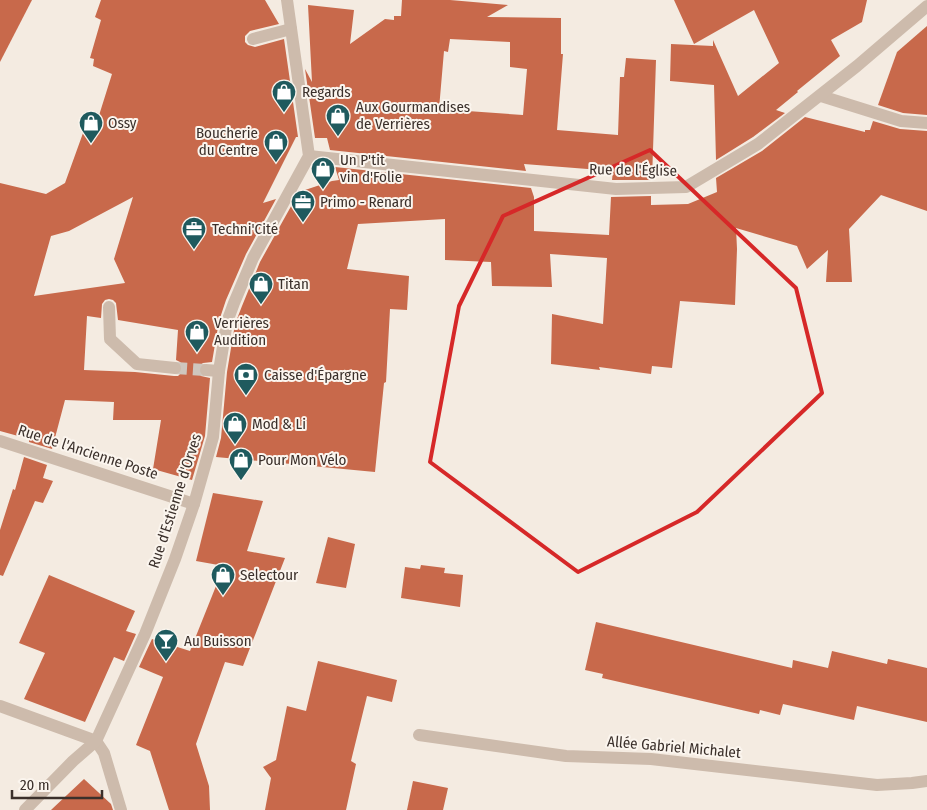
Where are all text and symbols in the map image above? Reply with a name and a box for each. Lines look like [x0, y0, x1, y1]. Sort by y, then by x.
shop icon: Regards [271, 79, 297, 113]
place label: Regards [302, 83, 351, 101]
place label: Aux Gourmandises de Verrières [356, 98, 470, 133]
shop icon: Aux Gourmandises de Verrières [325, 103, 351, 137]
shop icon: Ossy [78, 110, 104, 144]
place label: Ossy [108, 114, 137, 132]
place label: Boucherie du Centre [196, 124, 258, 159]
shop icon: Boucherie du Centre [263, 129, 289, 163]
place label: Un P'tit vin d'Folie [340, 151, 402, 186]
shop icon: Un P'tit vin d'Folie [310, 156, 336, 190]
street label: Rue de l'Église [589, 160, 677, 180]
office icon: Primo - Renard [290, 189, 316, 223]
place label: Primo - Renard [320, 193, 412, 211]
office icon: Techni'Cité [181, 216, 207, 250]
place label: Techni'Cité [212, 220, 278, 238]
shop icon: Titan [248, 271, 274, 305]
place label: Titan [278, 275, 309, 293]
place label: Verrières Audition [214, 314, 269, 349]
shop icon: Verrières Audition [184, 319, 210, 353]
bank icon: Caisse d'Épargne [233, 362, 259, 396]
place label: Caisse d'Épargne [264, 366, 367, 384]
shop icon: Mod & Li [222, 411, 248, 445]
place label: Mod & Li [252, 415, 306, 433]
street label: Rue de l'Ancienne Poste [16, 421, 160, 483]
street label: Rue d'Estienne d'Orves [145, 431, 205, 571]
shop icon: Pour Mon Vélo [228, 447, 254, 481]
place label: Pour Mon Vélo [258, 451, 346, 469]
shop icon: Selectour [210, 562, 236, 596]
place label: Selectour [240, 566, 299, 584]
bar icon: Au Buisson [153, 628, 179, 662]
place label: Au Buisson [184, 632, 252, 650]
street label: Allée Gabriel Michalet [606, 732, 742, 762]
scale bar [12, 768, 102, 800]
text: 20 m [20, 776, 50, 794]

